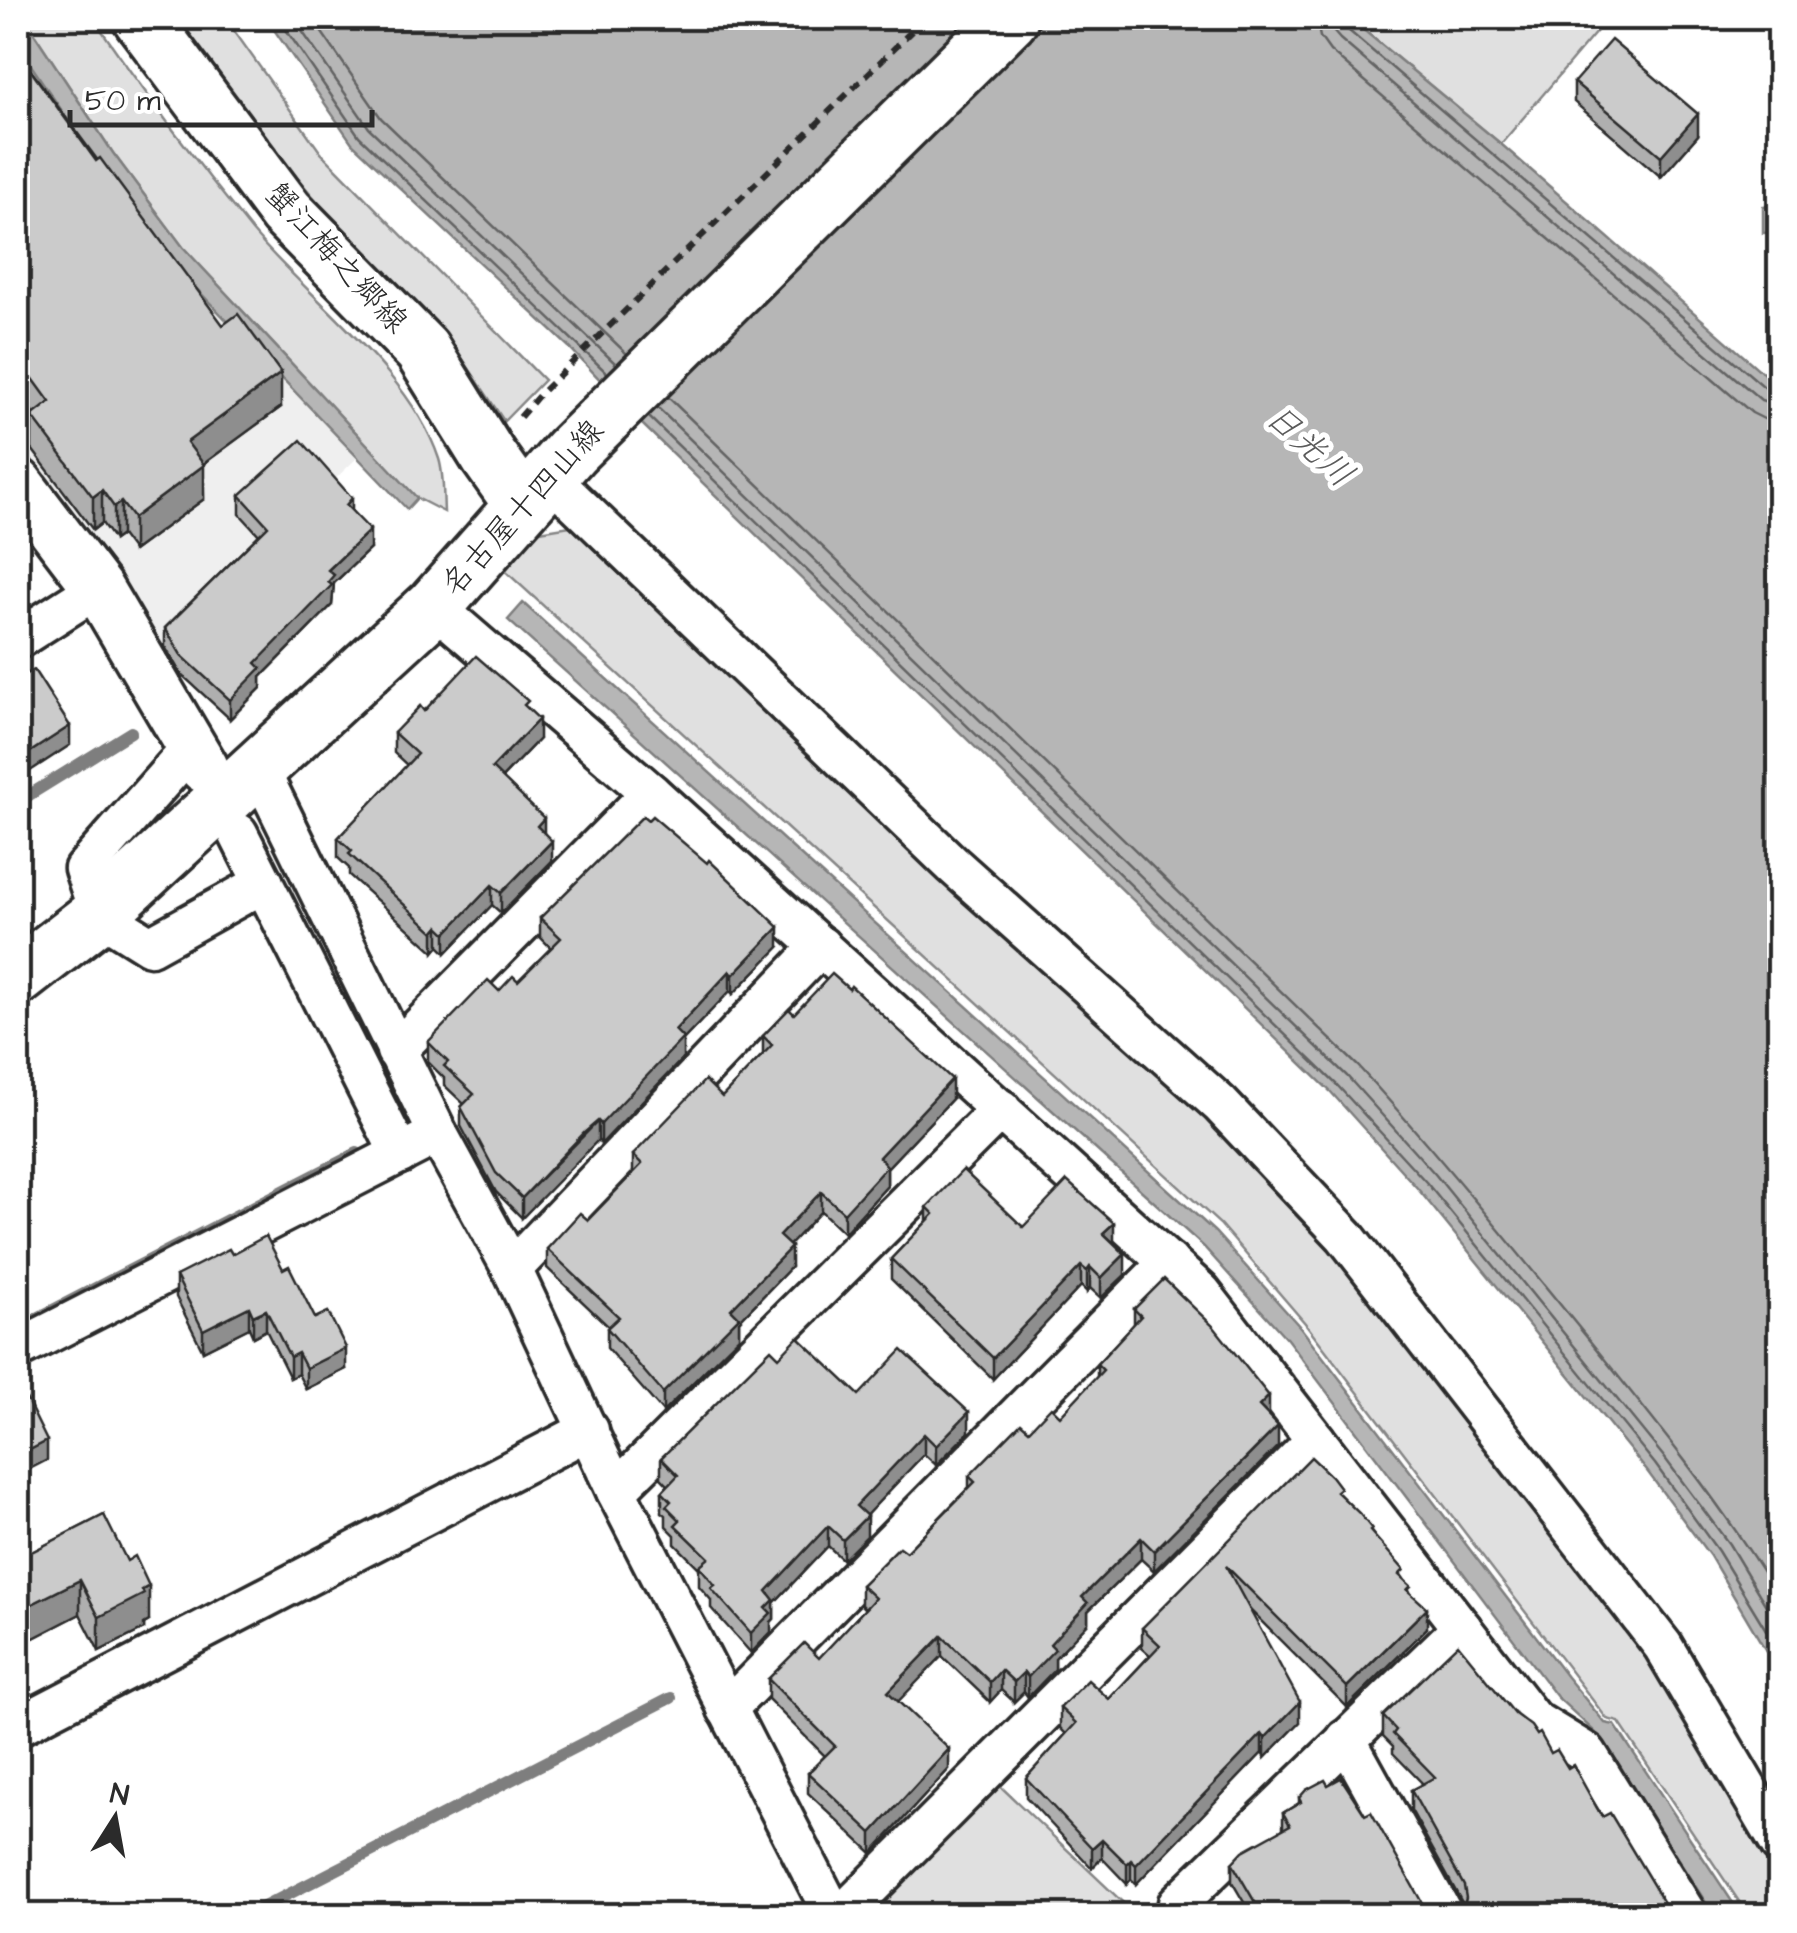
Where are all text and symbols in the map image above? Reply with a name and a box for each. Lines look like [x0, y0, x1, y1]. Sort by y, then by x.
scale bar [70, 65, 372, 127]
text: 50 m [85, 80, 161, 122]
street label: 蟹江梅之郷線 [254, 172, 418, 344]
water label: 日光川 [1254, 393, 1364, 499]
street label: 名古屋十四山線 [431, 410, 615, 606]
north arrow [65, 1768, 165, 1868]
text: N [107, 1774, 132, 1816]

